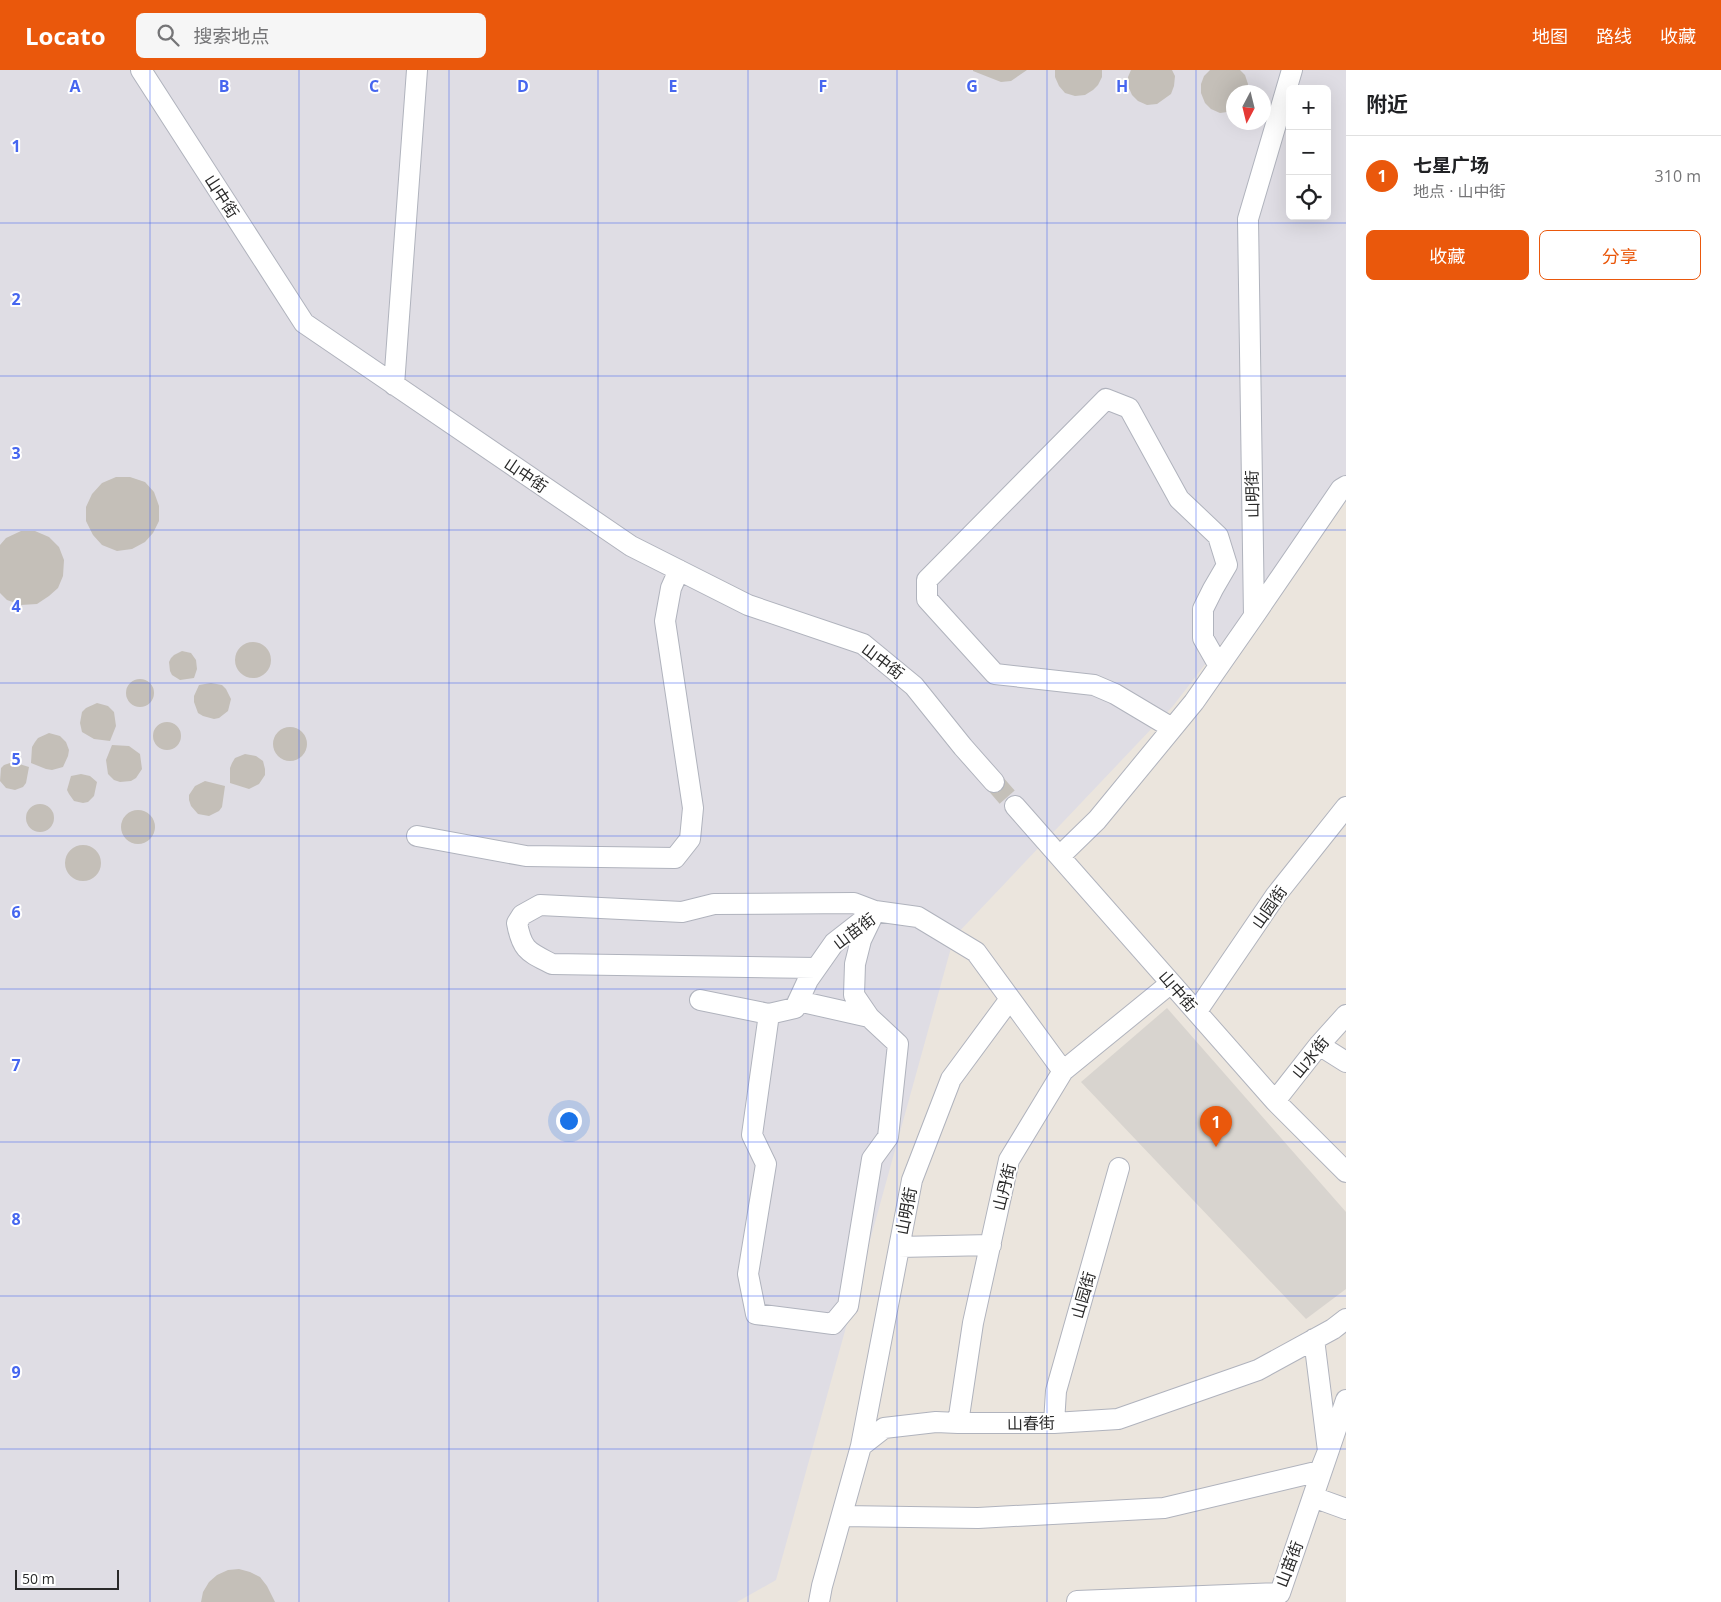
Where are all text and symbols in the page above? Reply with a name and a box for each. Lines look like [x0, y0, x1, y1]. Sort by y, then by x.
search box [136, 13, 486, 58]
text: Locato [25, 19, 106, 52]
icon: search [154, 21, 182, 49]
text: 搜索地点 [194, 23, 270, 49]
text: 地图 [1532, 24, 1568, 48]
text: 路线 [1596, 24, 1632, 48]
text: 收藏 [1660, 24, 1696, 48]
text: A [69, 75, 81, 97]
text: B [219, 75, 229, 97]
text: C [369, 75, 379, 97]
text: D [517, 75, 529, 97]
text: E [669, 75, 678, 97]
text: F [819, 75, 827, 97]
text: G [966, 75, 978, 97]
text: H [1116, 75, 1128, 97]
north arrow [1226, 85, 1271, 130]
map controls [1286, 85, 1331, 220]
button: + [1286, 85, 1331, 130]
text: 附近 [1366, 90, 1408, 118]
button: − [1286, 130, 1331, 175]
text: 1 [11, 135, 21, 157]
text: 七星广场 [1413, 152, 1489, 178]
text: 1 [1377, 165, 1387, 187]
text: 310 m [1655, 165, 1701, 187]
street label: 山中街 [200, 170, 244, 222]
button: locate [1286, 175, 1331, 220]
text: 地点 · 山中街 [1413, 180, 1506, 202]
button: 收藏 [1366, 230, 1529, 280]
button: 分享 [1539, 230, 1701, 280]
text: 2 [11, 288, 21, 310]
text: 3 [11, 442, 21, 464]
street label: 山中街 [500, 452, 552, 498]
street label: 山明街 [1241, 470, 1263, 518]
text: 4 [11, 595, 21, 617]
street label: 山中街 [857, 638, 909, 684]
text: 5 [11, 748, 21, 770]
street label: 山园街 [1246, 881, 1292, 933]
text: 6 [11, 901, 21, 923]
street label: 山苗街 [828, 908, 880, 954]
street label: 山中街 [1154, 966, 1202, 1016]
street label: 山水街 [1286, 1031, 1334, 1083]
text: 7 [11, 1054, 21, 1076]
pin: 1 [1200, 1106, 1232, 1147]
your location [556, 1108, 582, 1134]
street label: 山丹街 [988, 1161, 1020, 1213]
street label: 山明街 [891, 1185, 921, 1237]
text: 8 [11, 1208, 21, 1230]
street label: 山园街 [1066, 1269, 1100, 1321]
text: 9 [11, 1361, 21, 1383]
street label: 山春街 [1007, 1412, 1055, 1434]
street label: 山苗街 [1270, 1538, 1308, 1590]
scale bar [15, 1567, 119, 1590]
text: 50 m [22, 1569, 55, 1588]

